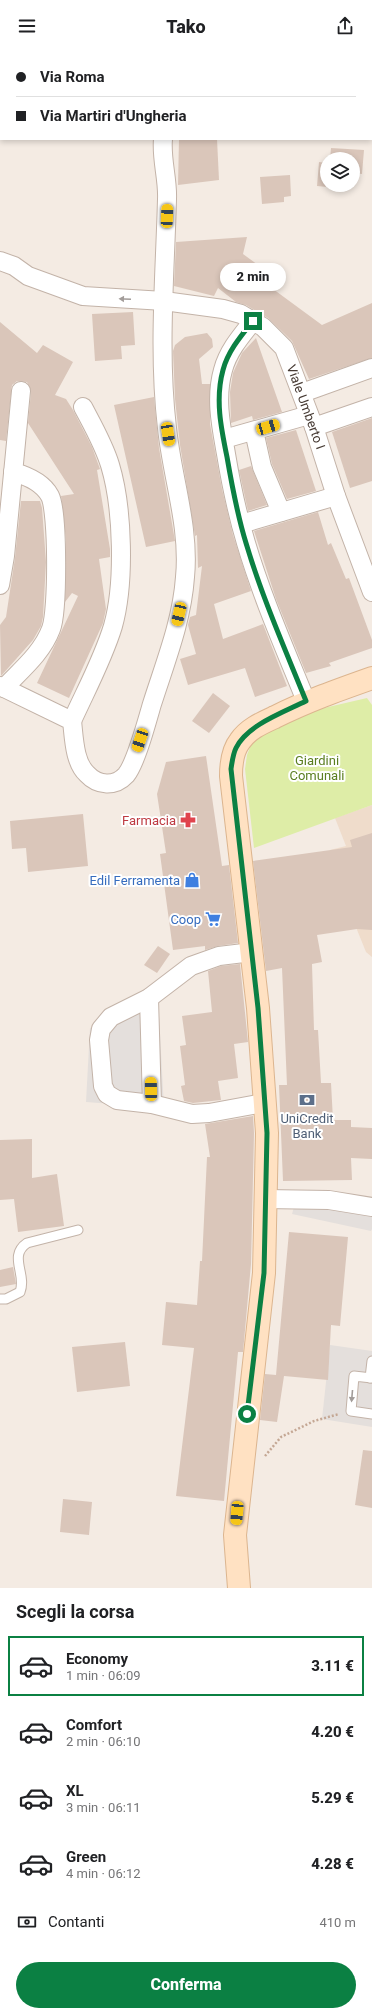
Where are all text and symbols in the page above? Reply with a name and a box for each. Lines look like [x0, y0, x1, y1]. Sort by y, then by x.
icon: menu [16, 15, 38, 37]
icon: share [334, 15, 356, 37]
text: Tako [166, 16, 206, 37]
text: Via Roma [40, 68, 105, 86]
text: Via Martiri d'Ungheria [40, 107, 187, 125]
map controls [320, 152, 360, 192]
button: layers [320, 152, 360, 192]
car [161, 204, 173, 228]
callout: 2 min [220, 263, 286, 291]
text: 2 min [237, 269, 269, 284]
one-way arrow [119, 295, 131, 302]
route end [244, 312, 262, 330]
street label: Viale Umberto I [284, 363, 328, 451]
car [255, 418, 281, 436]
car [160, 421, 176, 447]
car [170, 601, 188, 627]
car [130, 727, 150, 753]
park label: Giardini Comunali [289, 753, 345, 783]
pharmacy icon: Farmacia [179, 811, 197, 829]
place label: Farmacia [122, 813, 176, 828]
shop icon: Edil Ferramenta [183, 871, 201, 889]
place label: Edil Ferramenta [89, 873, 180, 888]
supermarket icon: Coop [204, 910, 222, 928]
place label: Coop [170, 912, 201, 927]
car [145, 1077, 157, 1101]
bank icon: UniCredit Bank [298, 1091, 316, 1109]
place label: UniCredit Bank [280, 1111, 334, 1141]
one-way arrow [349, 1390, 356, 1402]
route start [238, 1405, 256, 1423]
car [230, 1501, 244, 1525]
text: Scegli la corsa [16, 1601, 134, 1622]
icon: car [18, 1648, 54, 1684]
text: Economy [66, 1650, 128, 1668]
text: 3.11 € [311, 1657, 354, 1675]
text: 1 min · 06:09 [66, 1668, 141, 1683]
icon: car [18, 1714, 54, 1750]
text: Comfort [66, 1716, 122, 1734]
text: 4.20 € [311, 1723, 354, 1741]
text: 2 min · 06:10 [66, 1734, 141, 1749]
icon: car [18, 1780, 54, 1816]
text: XL [66, 1782, 84, 1800]
text: 5.29 € [311, 1789, 354, 1807]
text: 3 min · 06:11 [66, 1800, 141, 1815]
icon: car [18, 1846, 54, 1882]
text: Green [66, 1848, 106, 1866]
text: 4.28 € [311, 1855, 354, 1873]
text: 4 min · 06:12 [66, 1866, 141, 1881]
icon: cash [16, 1911, 38, 1933]
text: Contanti [48, 1913, 105, 1931]
text: 410 m [319, 1915, 356, 1930]
button: Conferma [16, 1962, 356, 2008]

